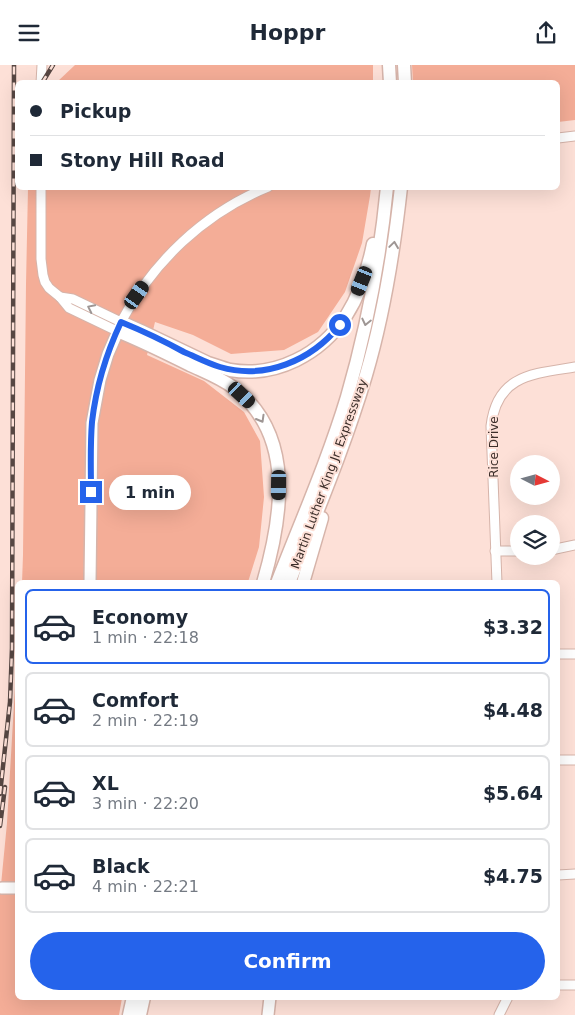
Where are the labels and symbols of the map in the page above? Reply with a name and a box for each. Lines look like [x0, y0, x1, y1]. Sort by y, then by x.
one-way arrow [388, 241, 398, 249]
car [349, 264, 374, 298]
car [122, 278, 151, 312]
one-way arrow [87, 304, 96, 314]
route start [329, 314, 351, 336]
one-way arrow [361, 318, 372, 327]
street label: Martin Luther King Jr. Expressway [288, 377, 370, 571]
car [225, 379, 258, 411]
one-way arrow [255, 413, 265, 422]
street label: Rice Drive [487, 416, 501, 478]
north arrow [510, 455, 560, 505]
car [271, 470, 286, 500]
callout: 1 min [108, 475, 191, 509]
route end [80, 481, 102, 503]

